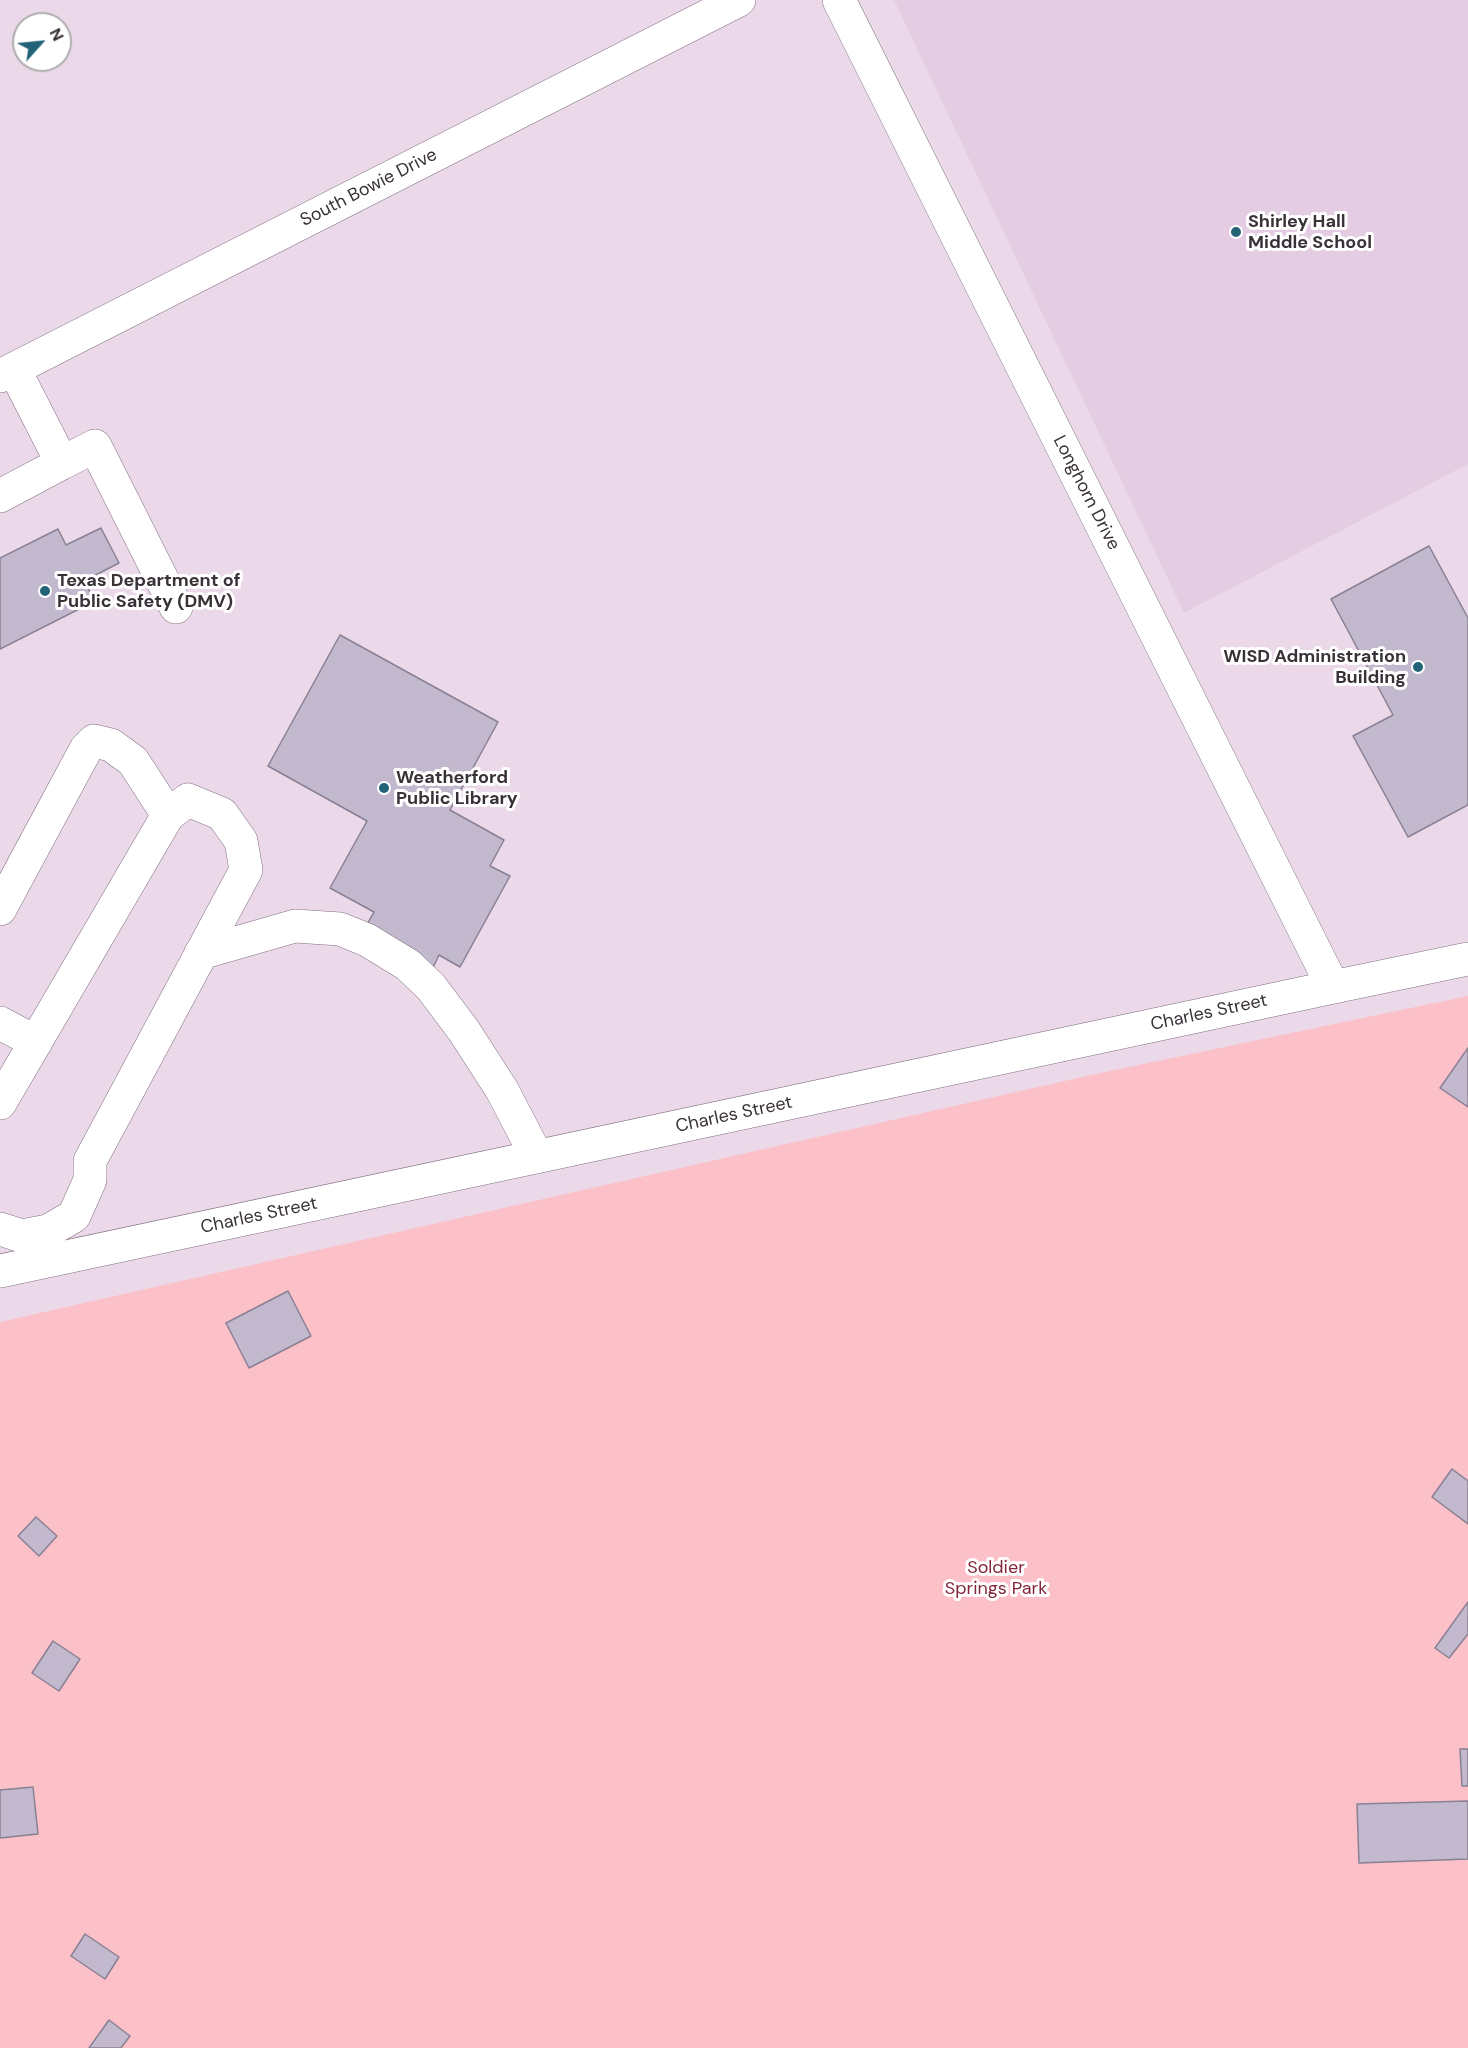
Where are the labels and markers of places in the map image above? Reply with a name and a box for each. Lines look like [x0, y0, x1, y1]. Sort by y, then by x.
place label: Shirley Hall Middle School [1248, 211, 1372, 254]
marker: Shirley Hall Middle School [1229, 225, 1243, 239]
place label: Texas Department of Public Safety (DMV) [57, 570, 240, 612]
marker: Texas Department of Public Safety (DMV) [38, 584, 52, 598]
place label: WISD Administration Building [1223, 646, 1406, 688]
marker: WISD Administration Building [1411, 660, 1425, 674]
place label: Weatherford Public Library [396, 767, 518, 810]
marker: Weatherford Public Library [377, 781, 391, 795]

